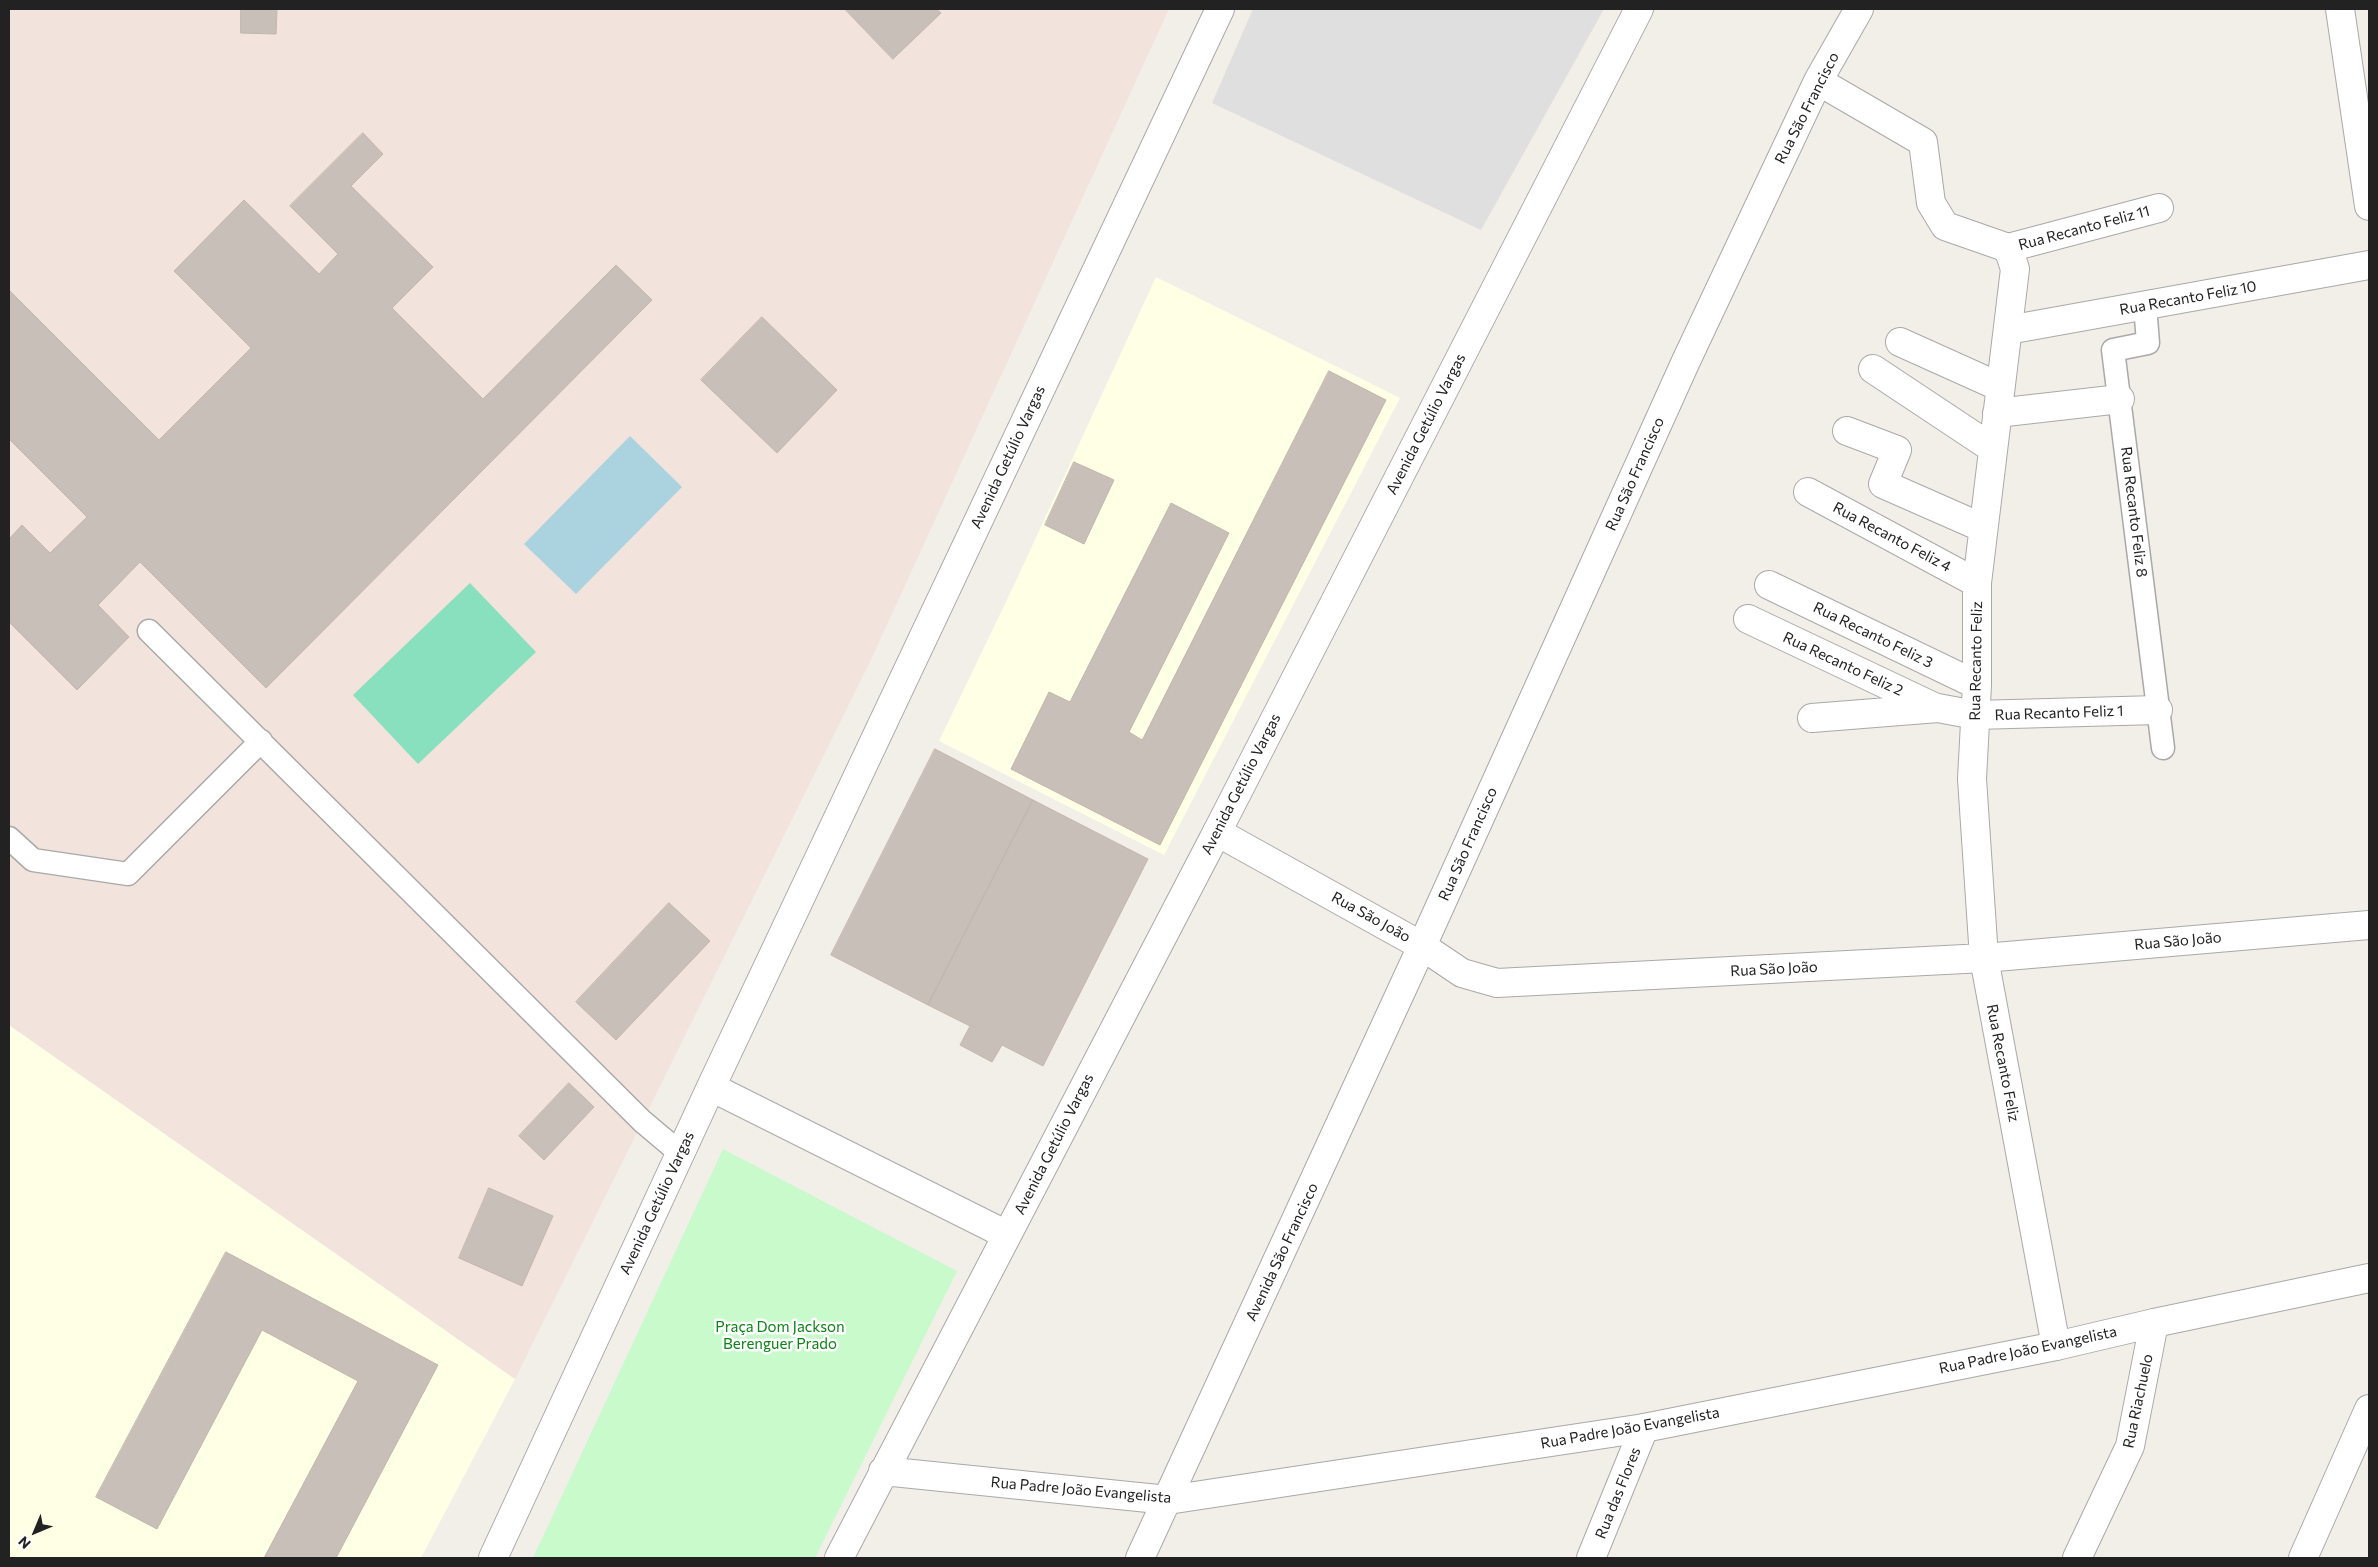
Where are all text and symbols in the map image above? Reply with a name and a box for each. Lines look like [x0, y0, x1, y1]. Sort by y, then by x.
street label: Rua São Francisco [1771, 49, 1843, 167]
street label: Rua Recanto Feliz 11 [2016, 202, 2152, 254]
street label: Rua Recanto Feliz 10 [2118, 277, 2258, 319]
street label: Avenida Getúlio Vargas [1383, 351, 1469, 497]
street label: Avenida Getúlio Vargas [967, 383, 1049, 531]
street label: Rua São Francisco [1602, 414, 1668, 534]
street label: Rua Recanto Feliz 8 [2117, 446, 2151, 578]
street label: Rua Recanto Feliz 4 [1830, 498, 1954, 576]
street label: Rua Recanto Feliz 3 [1810, 598, 1936, 672]
street label: Rua Recanto Feliz [1966, 601, 1986, 721]
street label: Rua Recanto Feliz 2 [1780, 628, 1906, 700]
street label: Rua Recanto Feliz 1 [1994, 702, 2124, 724]
street label: Avenida Getúlio Vargas [1198, 711, 1284, 857]
street label: Rua São Francisco [1435, 784, 1501, 904]
street label: Rua São João [1328, 888, 1414, 946]
street label: Rua São João [2134, 928, 2222, 954]
street label: Rua São João [1730, 958, 1818, 980]
street label: Rua Recanto Feliz [1983, 1003, 2023, 1123]
street label: Avenida Getúlio Vargas [1011, 1071, 1097, 1217]
street label: Avenida Getúlio Vargas [616, 1129, 698, 1277]
street label: Avenida São Francisco [1242, 1180, 1322, 1324]
park label: Praça Dom Jackson Berenguer Prado [715, 1318, 845, 1353]
street label: Rua Padre João Evangelista [1937, 1322, 2119, 1378]
street label: Rua Riachuelo [2119, 1352, 2157, 1450]
street label: Rua Padre João Evangelista [1539, 1403, 1721, 1453]
street label: Rua das Flores [1591, 1445, 1645, 1541]
street label: Rua Padre João Evangelista [990, 1473, 1172, 1507]
north arrow [10, 1507, 60, 1557]
text: N [14, 1533, 34, 1553]

